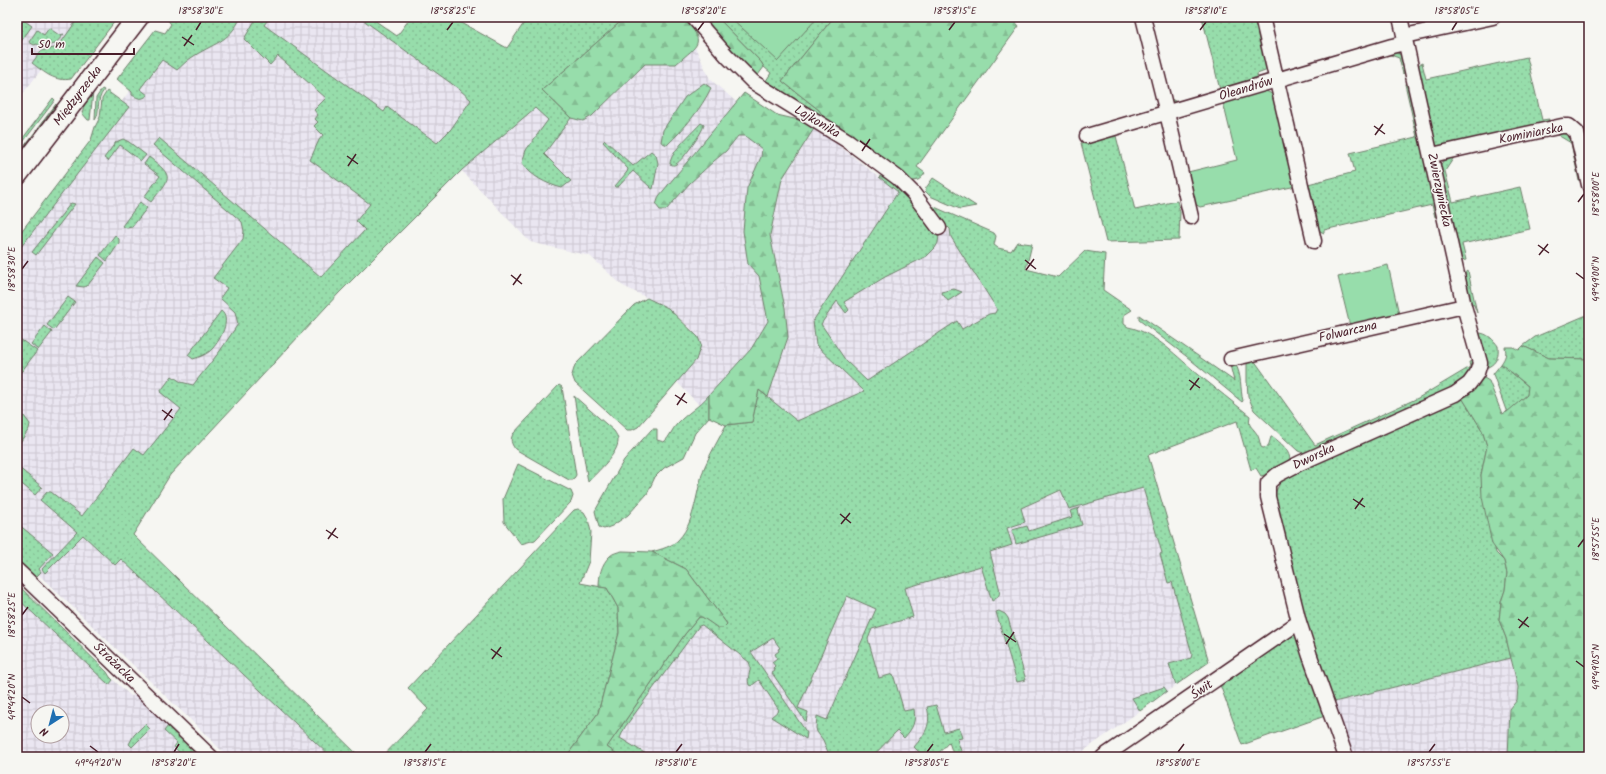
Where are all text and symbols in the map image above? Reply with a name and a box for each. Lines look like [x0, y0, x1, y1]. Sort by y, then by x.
text: 18°58'30"E [178, 3, 225, 19]
text: 18°58'25"E [430, 3, 477, 19]
text: 18°58'20"E [681, 3, 728, 19]
text: 18°58'15"E [933, 3, 978, 19]
text: 18°58'10"E [1185, 3, 1228, 19]
text: 18°58'05"E [1435, 3, 1481, 19]
scale bar [32, 30, 134, 56]
text: 50 m [38, 35, 65, 54]
street label: Międzyrzecka [48, 61, 108, 131]
street label: Oleandrów [1216, 71, 1276, 107]
street label: Lajkonika [790, 100, 844, 144]
street label: Kominiarska [1497, 117, 1565, 151]
street label: Zwierzyniecka [1421, 151, 1457, 229]
text: 18°58'00"E [1588, 171, 1604, 216]
text: 18°58'30"E [4, 245, 20, 292]
text: 49°49'00"N [1588, 256, 1604, 302]
street label: Folwarczna [1317, 315, 1379, 349]
street label: Dworska [1289, 438, 1339, 476]
text: 18°57'55"E [1588, 516, 1604, 561]
text: 18°58'25"E [4, 591, 20, 638]
street label: Strażacka [88, 637, 140, 689]
text: 49°49'05"N [1588, 644, 1604, 690]
text: 49°49'20"N [4, 674, 20, 720]
street label: Świt [1186, 674, 1219, 705]
north arrow [30, 704, 70, 744]
text: N [37, 722, 53, 741]
text: 49°49'20"N [75, 755, 121, 771]
text: 18°58'20"E [151, 755, 198, 771]
text: 18°58'15"E [403, 755, 448, 771]
text: 18°58'10"E [655, 755, 698, 771]
text: 18°58'05"E [905, 755, 951, 771]
text: 18°58'00"E [1156, 755, 1201, 771]
text: 18°57'55"E [1407, 755, 1452, 771]

